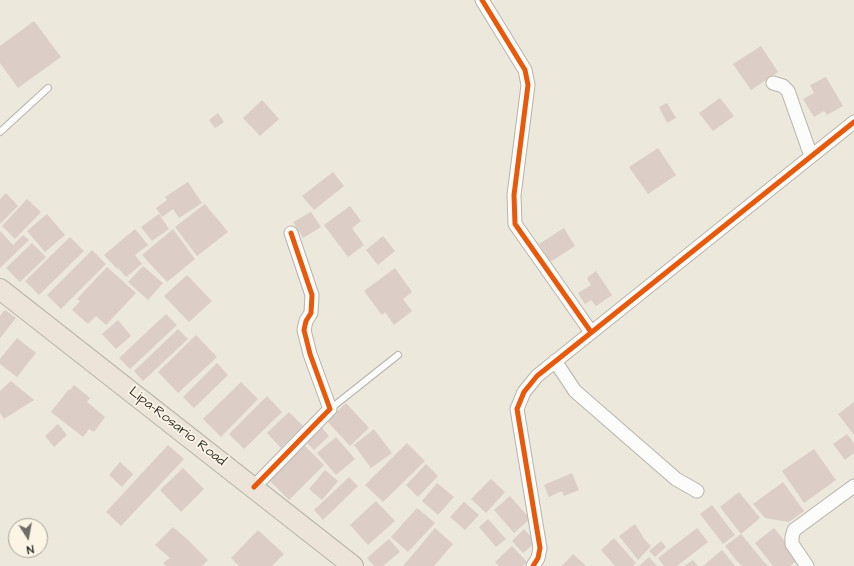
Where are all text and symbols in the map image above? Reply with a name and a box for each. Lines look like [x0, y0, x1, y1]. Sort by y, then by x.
street label: Lipa-Rosario Road [125, 384, 229, 470]
north arrow [8, 518, 48, 558]
text: N [25, 541, 35, 557]

